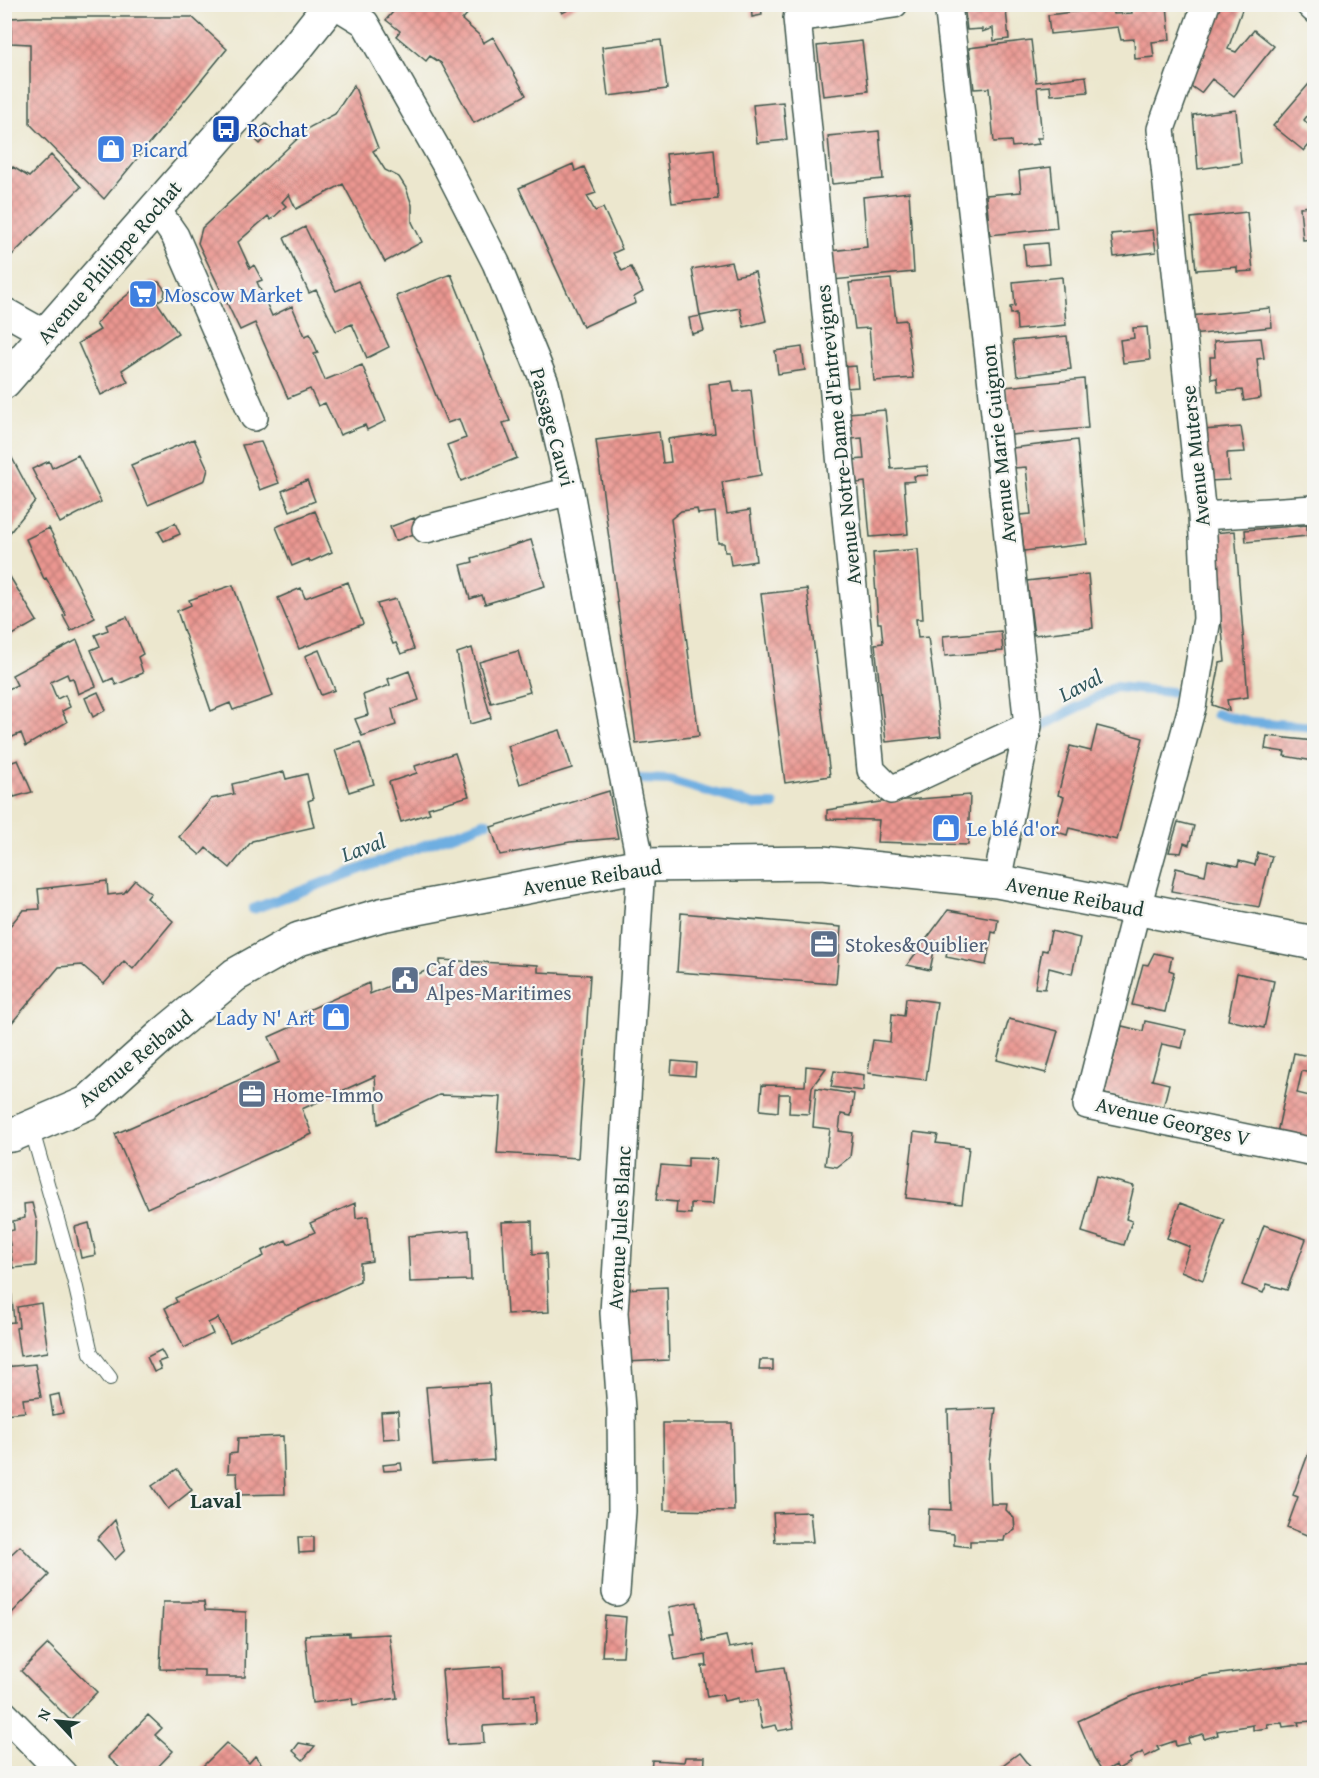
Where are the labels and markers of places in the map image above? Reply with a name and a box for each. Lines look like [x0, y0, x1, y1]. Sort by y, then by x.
bus stop icon: Rochat [210, 113, 242, 145]
place label: Rochat [247, 114, 309, 145]
shop icon: Picard [95, 133, 127, 165]
place label: Picard [132, 134, 189, 165]
supermarket icon: Moscow Market [127, 278, 159, 310]
place label: Moscow Market [164, 279, 303, 310]
shop icon: Le blé d'or [930, 812, 962, 844]
place label: Le blé d'or [967, 813, 1059, 844]
office icon: Stokes&Quiblier [808, 928, 840, 960]
place label: Stokes&Quiblier [845, 929, 988, 960]
place label: Caf des Alpes-Maritimes [426, 953, 572, 1008]
public building icon: Caf des Alpes-Maritimes [389, 964, 421, 996]
shop icon: Lady N' Art [320, 1001, 352, 1033]
place label: Lady N' Art [216, 1002, 316, 1033]
office icon: Home-Immo [236, 1078, 268, 1110]
place label: Home-Immo [273, 1079, 383, 1110]

